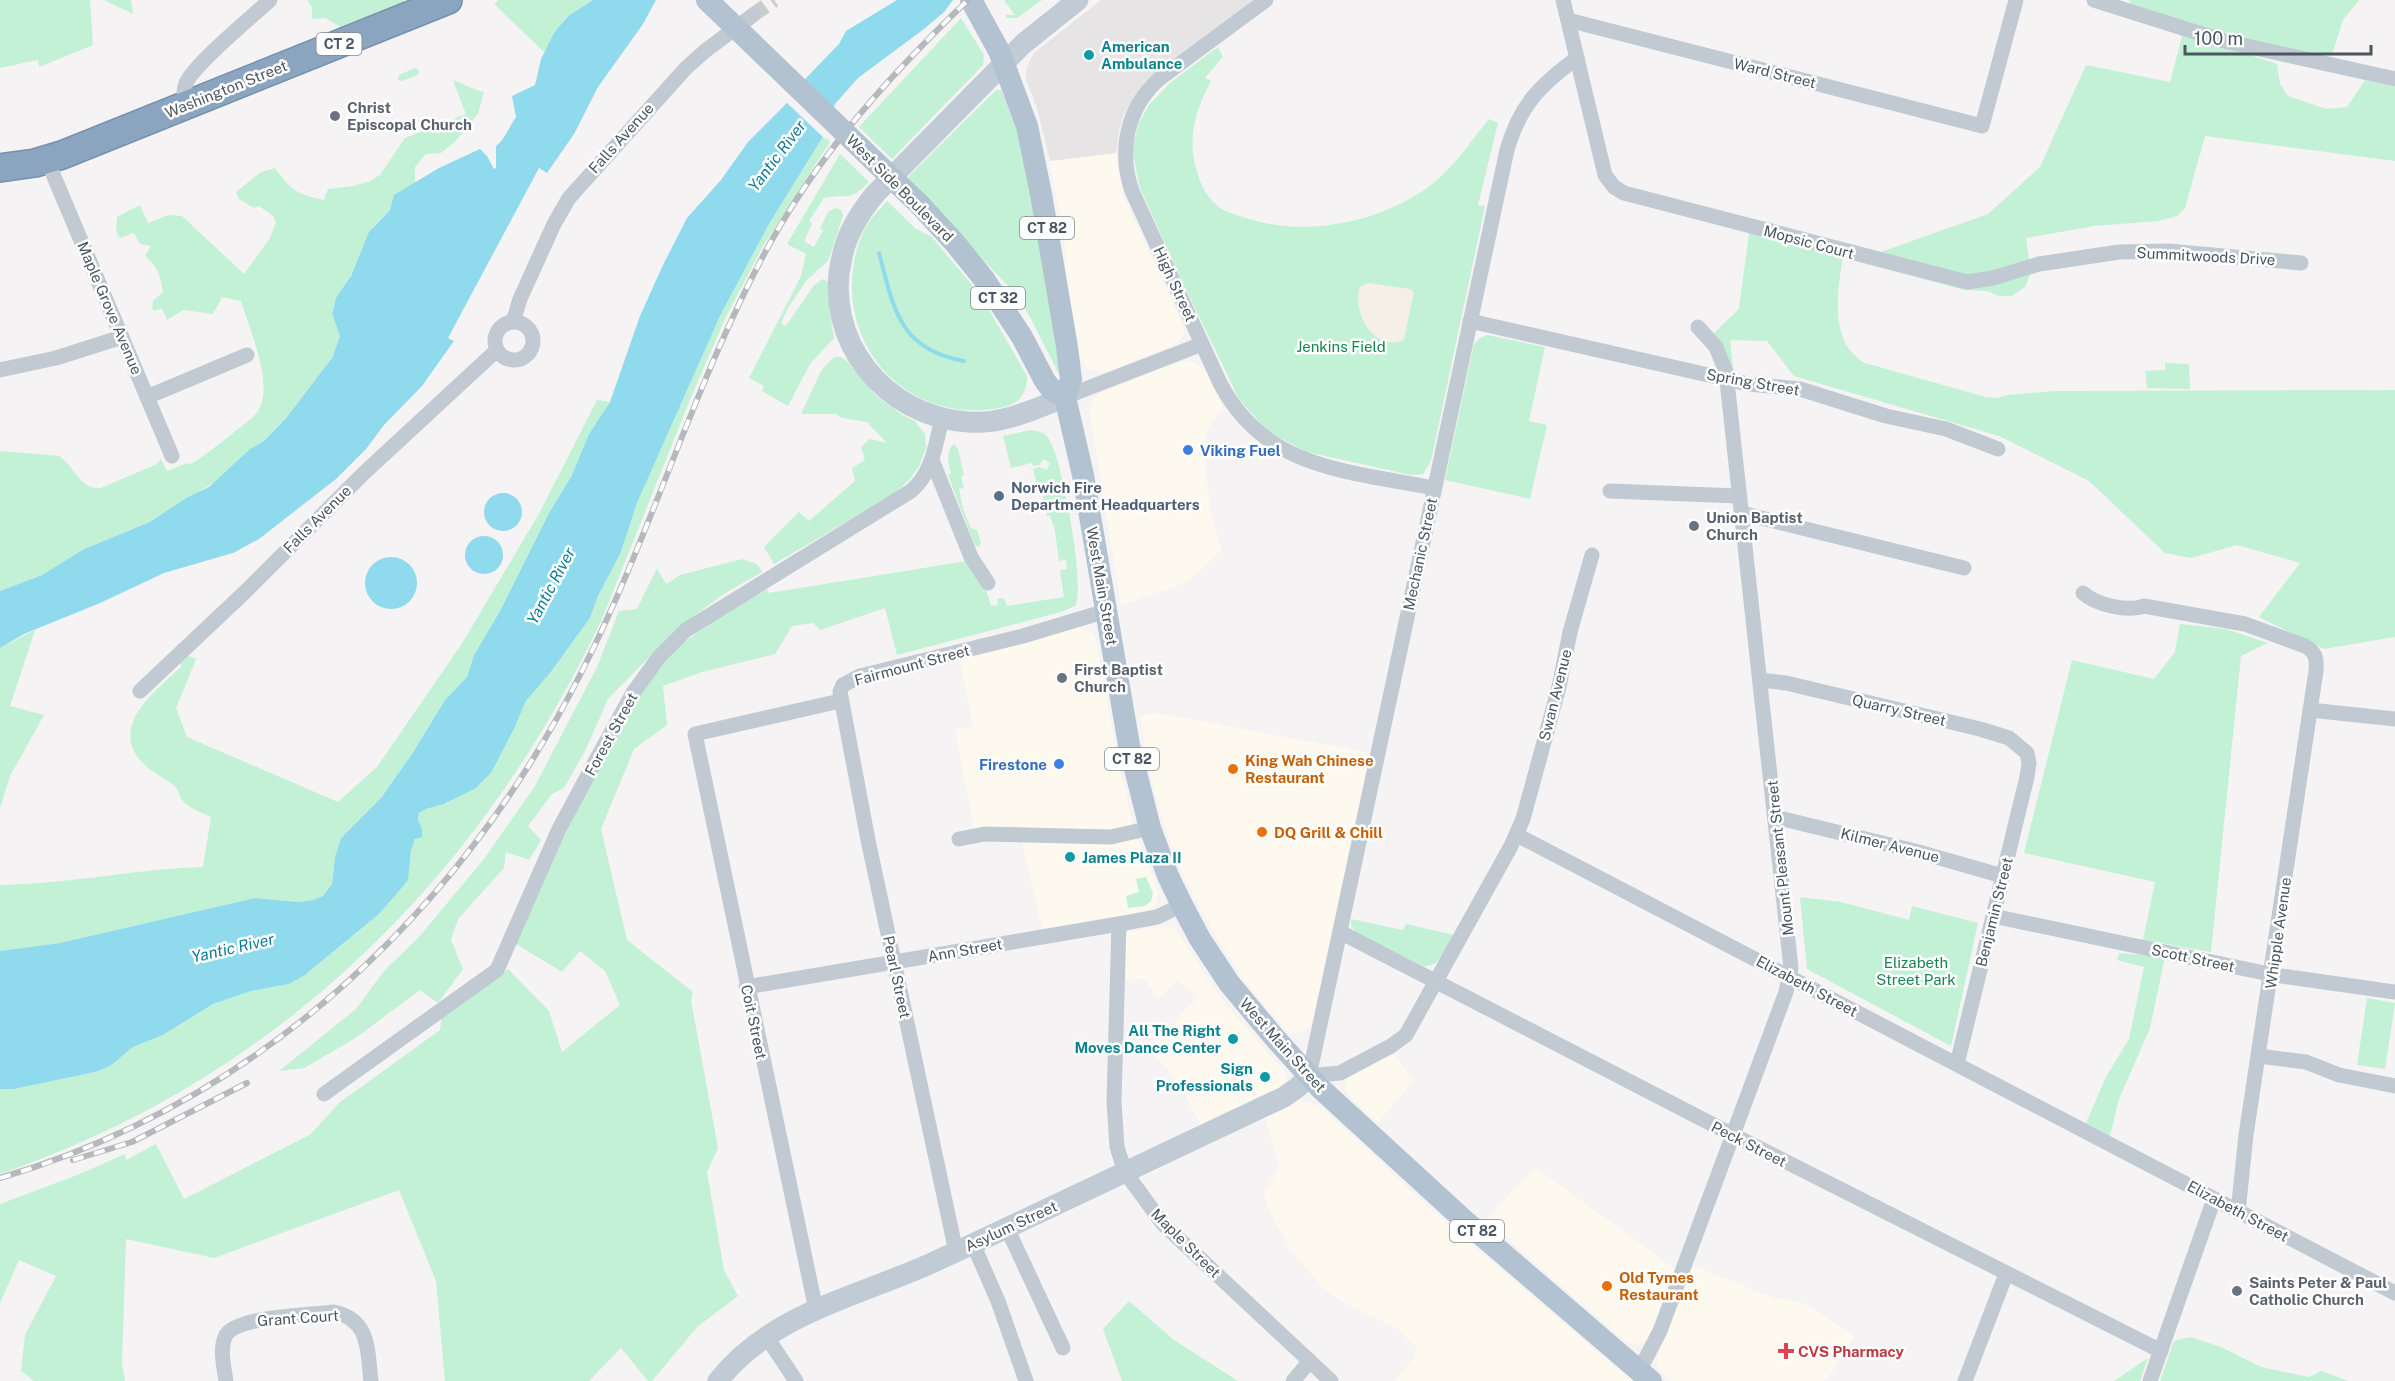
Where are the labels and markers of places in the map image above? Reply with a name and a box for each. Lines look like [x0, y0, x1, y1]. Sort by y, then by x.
place label: American Ambulance [1101, 38, 1182, 72]
marker: American Ambulance [1082, 48, 1096, 62]
place label: Christ Episcopal Church [347, 99, 472, 133]
marker: Christ Episcopal Church [328, 109, 342, 123]
place label: Viking Fuel [1200, 442, 1281, 459]
marker: Viking Fuel [1181, 443, 1195, 457]
place label: Norwich Fire Department Headquarters [1011, 479, 1200, 513]
marker: Norwich Fire Department Headquarters [992, 489, 1006, 503]
place label: Union Baptist Church [1706, 509, 1803, 543]
marker: Union Baptist Church [1687, 519, 1701, 533]
place label: First Baptist Church [1074, 661, 1163, 695]
marker: First Baptist Church [1055, 671, 1069, 685]
place label: King Wah Chinese Restaurant [1245, 752, 1374, 786]
place label: Firestone [979, 756, 1047, 773]
marker: Firestone [1052, 757, 1066, 771]
marker: King Wah Chinese Restaurant [1226, 762, 1240, 776]
place label: DQ Grill & Chill [1274, 824, 1383, 841]
marker: DQ Grill & Chill [1255, 825, 1269, 839]
place label: James Plaza II [1082, 849, 1182, 866]
marker: James Plaza II [1063, 850, 1077, 864]
place label: All The Right Moves Dance Center [1074, 1022, 1221, 1056]
marker: All The Right Moves Dance Center [1226, 1032, 1240, 1046]
place label: Sign Professionals [1156, 1060, 1253, 1094]
marker: Sign Professionals [1258, 1070, 1272, 1084]
place label: Old Tymes Restaurant [1619, 1269, 1699, 1303]
place label: Saints Peter & Paul Catholic Church [2249, 1274, 2387, 1308]
marker: Old Tymes Restaurant [1600, 1279, 1614, 1293]
marker: Saints Peter & Paul Catholic Church [2230, 1284, 2244, 1298]
place label: CVS Pharmacy [1798, 1343, 1905, 1360]
marker: CVS Pharmacy [1779, 1344, 1793, 1358]

